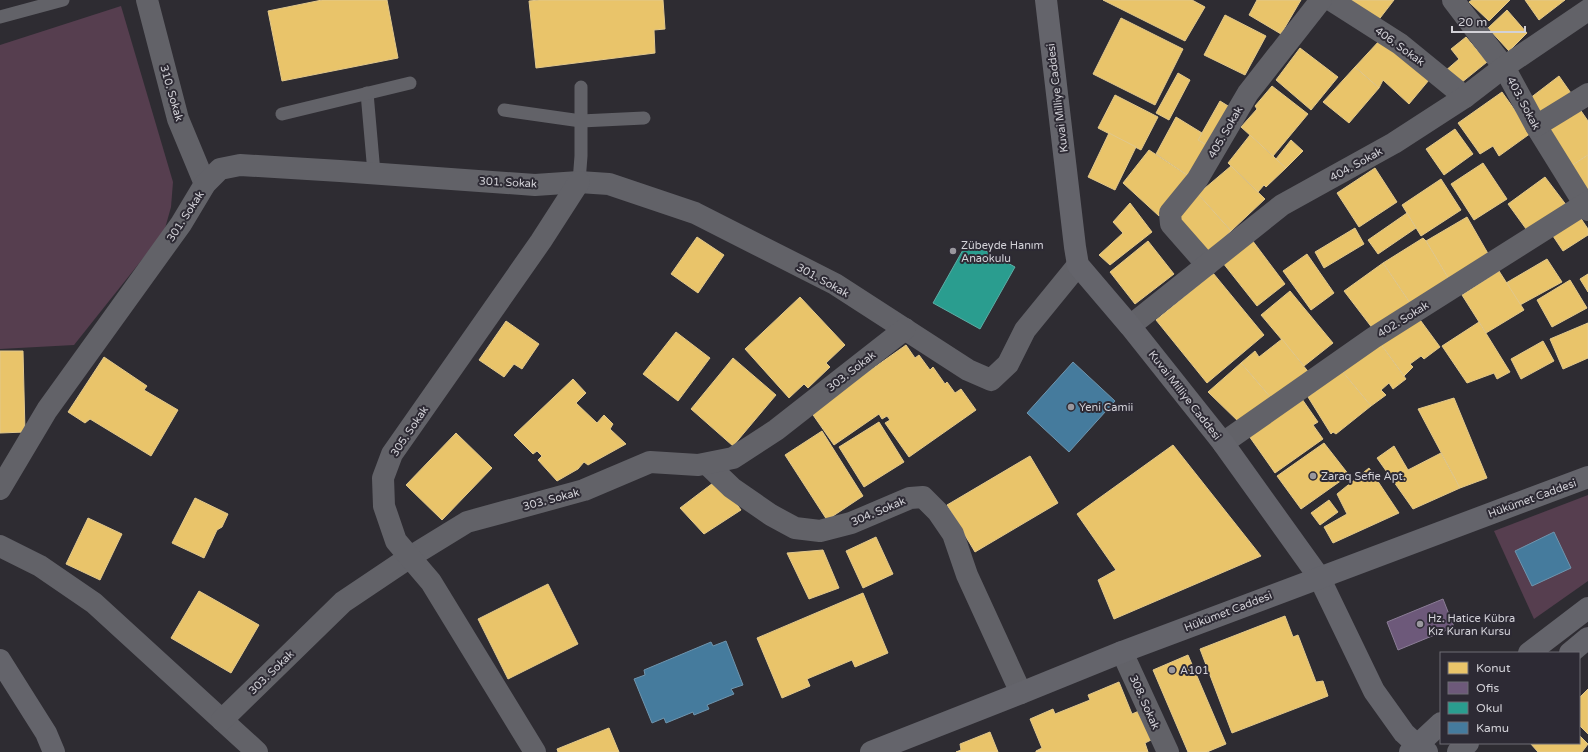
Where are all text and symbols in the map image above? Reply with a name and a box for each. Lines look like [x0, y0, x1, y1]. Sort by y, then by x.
scale bar [1452, 8, 1525, 34]
text: 20 m [1458, 15, 1487, 29]
street label: 406. Sokak [1372, 24, 1427, 69]
street label: Kuvai Milliye Caddesi [1044, 43, 1071, 153]
street label: 310. Sokak [157, 63, 186, 123]
street label: 403. Sokak [1504, 75, 1543, 132]
street label: 405. Sokak [1205, 104, 1246, 161]
street label: 404. Sokak [1328, 145, 1385, 184]
street label: 301. Sokak [479, 174, 537, 191]
street label: 301. Sokak [164, 188, 207, 244]
place label: Zübeyde Hanım Anaokulu [961, 239, 1044, 265]
marker: Zübeyde Hanım Anaokulu [948, 246, 958, 256]
street label: 301. Sokak [794, 261, 851, 300]
street label: 402. Sokak [1375, 299, 1431, 340]
street label: 303. Sokak [824, 348, 878, 394]
street label: Kuvai Milliye Caddesi [1146, 348, 1224, 443]
place label: Yeni Camii [1079, 401, 1133, 414]
marker: Yeni Camii [1066, 402, 1076, 412]
street label: 305. Sokak [388, 404, 431, 459]
place label: Zaraq Sefie Apt. [1321, 470, 1406, 483]
marker: Zaraq Sefie Apt. [1308, 471, 1318, 481]
street label: Hükümet Caddesi [1486, 476, 1578, 520]
street label: 303. Sokak [521, 486, 581, 513]
street label: 304. Sokak [849, 494, 907, 529]
street label: Hükümet Caddesi [1182, 589, 1274, 634]
place label: Hz. Hatice Kübra Kız Kuran Kursu [1428, 612, 1515, 638]
marker: Hz. Hatice Kübra Kız Kuran Kursu [1415, 619, 1425, 629]
street label: 303. Sokak [246, 648, 297, 697]
legend [1440, 652, 1580, 744]
text: Konut [1476, 661, 1511, 675]
place label: A101 [1180, 664, 1209, 677]
marker: A101 [1167, 665, 1177, 675]
street label: 308. Sokak [1127, 673, 1162, 731]
text: Ofis [1476, 681, 1499, 695]
text: Okul [1476, 701, 1502, 715]
text: Kamu [1476, 721, 1509, 735]

